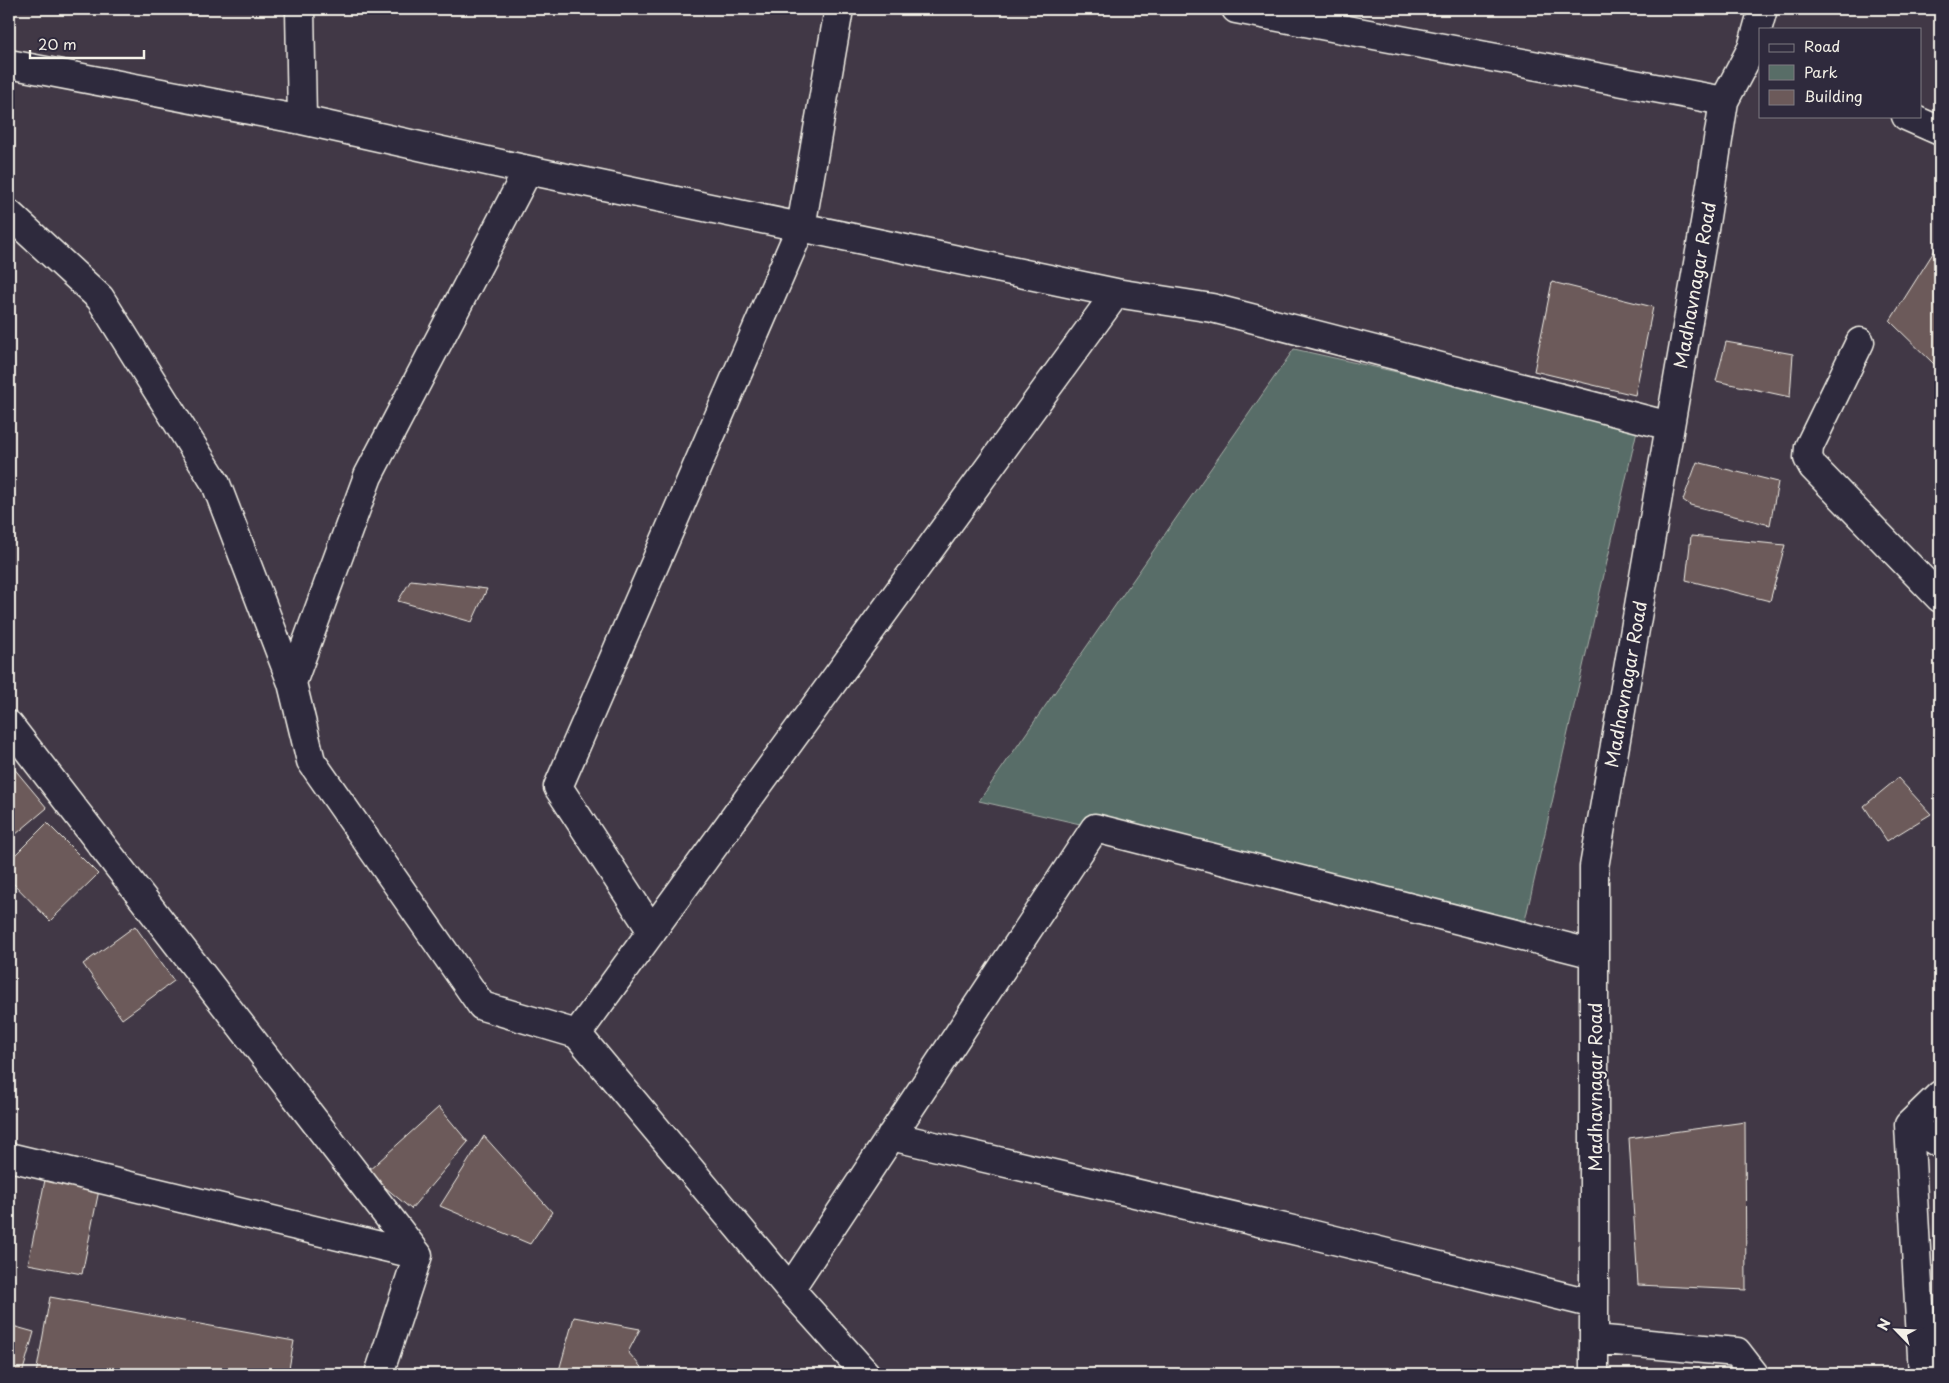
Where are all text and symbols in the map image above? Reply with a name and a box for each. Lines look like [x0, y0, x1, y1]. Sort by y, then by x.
scale bar [30, 28, 144, 60]
legend [1759, 28, 1922, 118]
text: 20 m [38, 32, 77, 55]
text: Road [1804, 34, 1840, 57]
text: Park [1804, 60, 1838, 83]
text: Building [1804, 84, 1863, 107]
street label: Madhavnagar Road [1666, 200, 1722, 370]
street label: Madhavnagar Road [1597, 599, 1653, 769]
street label: Madhavnagar Road [1581, 1003, 1608, 1171]
north arrow [1872, 1306, 1922, 1356]
text: N [1872, 1315, 1896, 1334]

